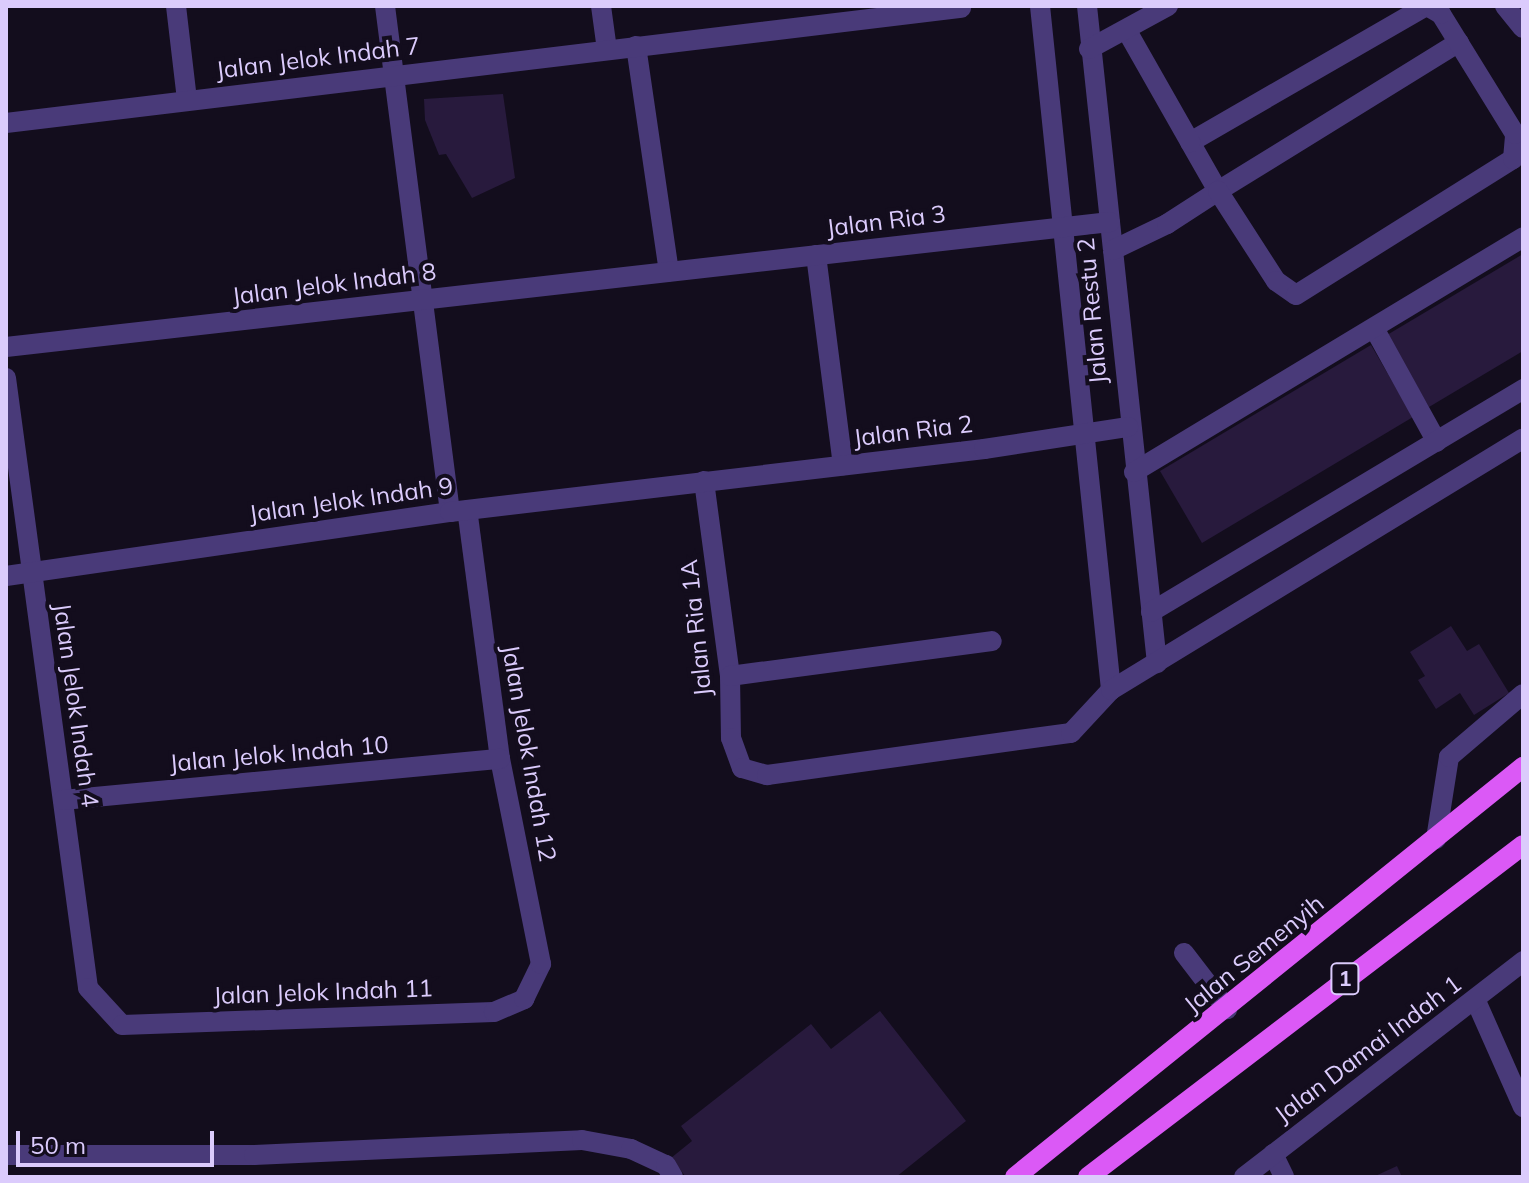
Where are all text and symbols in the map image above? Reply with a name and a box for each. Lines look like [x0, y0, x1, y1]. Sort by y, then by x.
street label: Jalan Jelok Indah 7 [214, 31, 422, 85]
street label: Jalan Ria 3 [825, 199, 947, 243]
street label: Jalan Restu 2 [1071, 237, 1113, 385]
street label: Jalan Jelok Indah 8 [230, 257, 438, 311]
street label: Jalan Ria 2 [852, 409, 974, 453]
street label: Jalan Jelok Indah 9 [247, 471, 455, 529]
street label: Jalan Ria 1A [674, 558, 718, 698]
street label: Jalan Jelok Indah 4 [47, 601, 105, 809]
street label: Jalan Jelok Indah 12 [496, 642, 562, 864]
street label: Jalan Jelok Indah 10 [168, 730, 390, 778]
street label: Jalan Semenyih [1178, 889, 1330, 1019]
road number: 1 [1329, 961, 1361, 997]
street label: Jalan Damai Indah 1 [1269, 969, 1467, 1129]
street label: Jalan Jelok Indah 11 [213, 974, 433, 1010]
scale bar [20, 1115, 218, 1165]
text: 50 m [30, 1130, 86, 1160]

